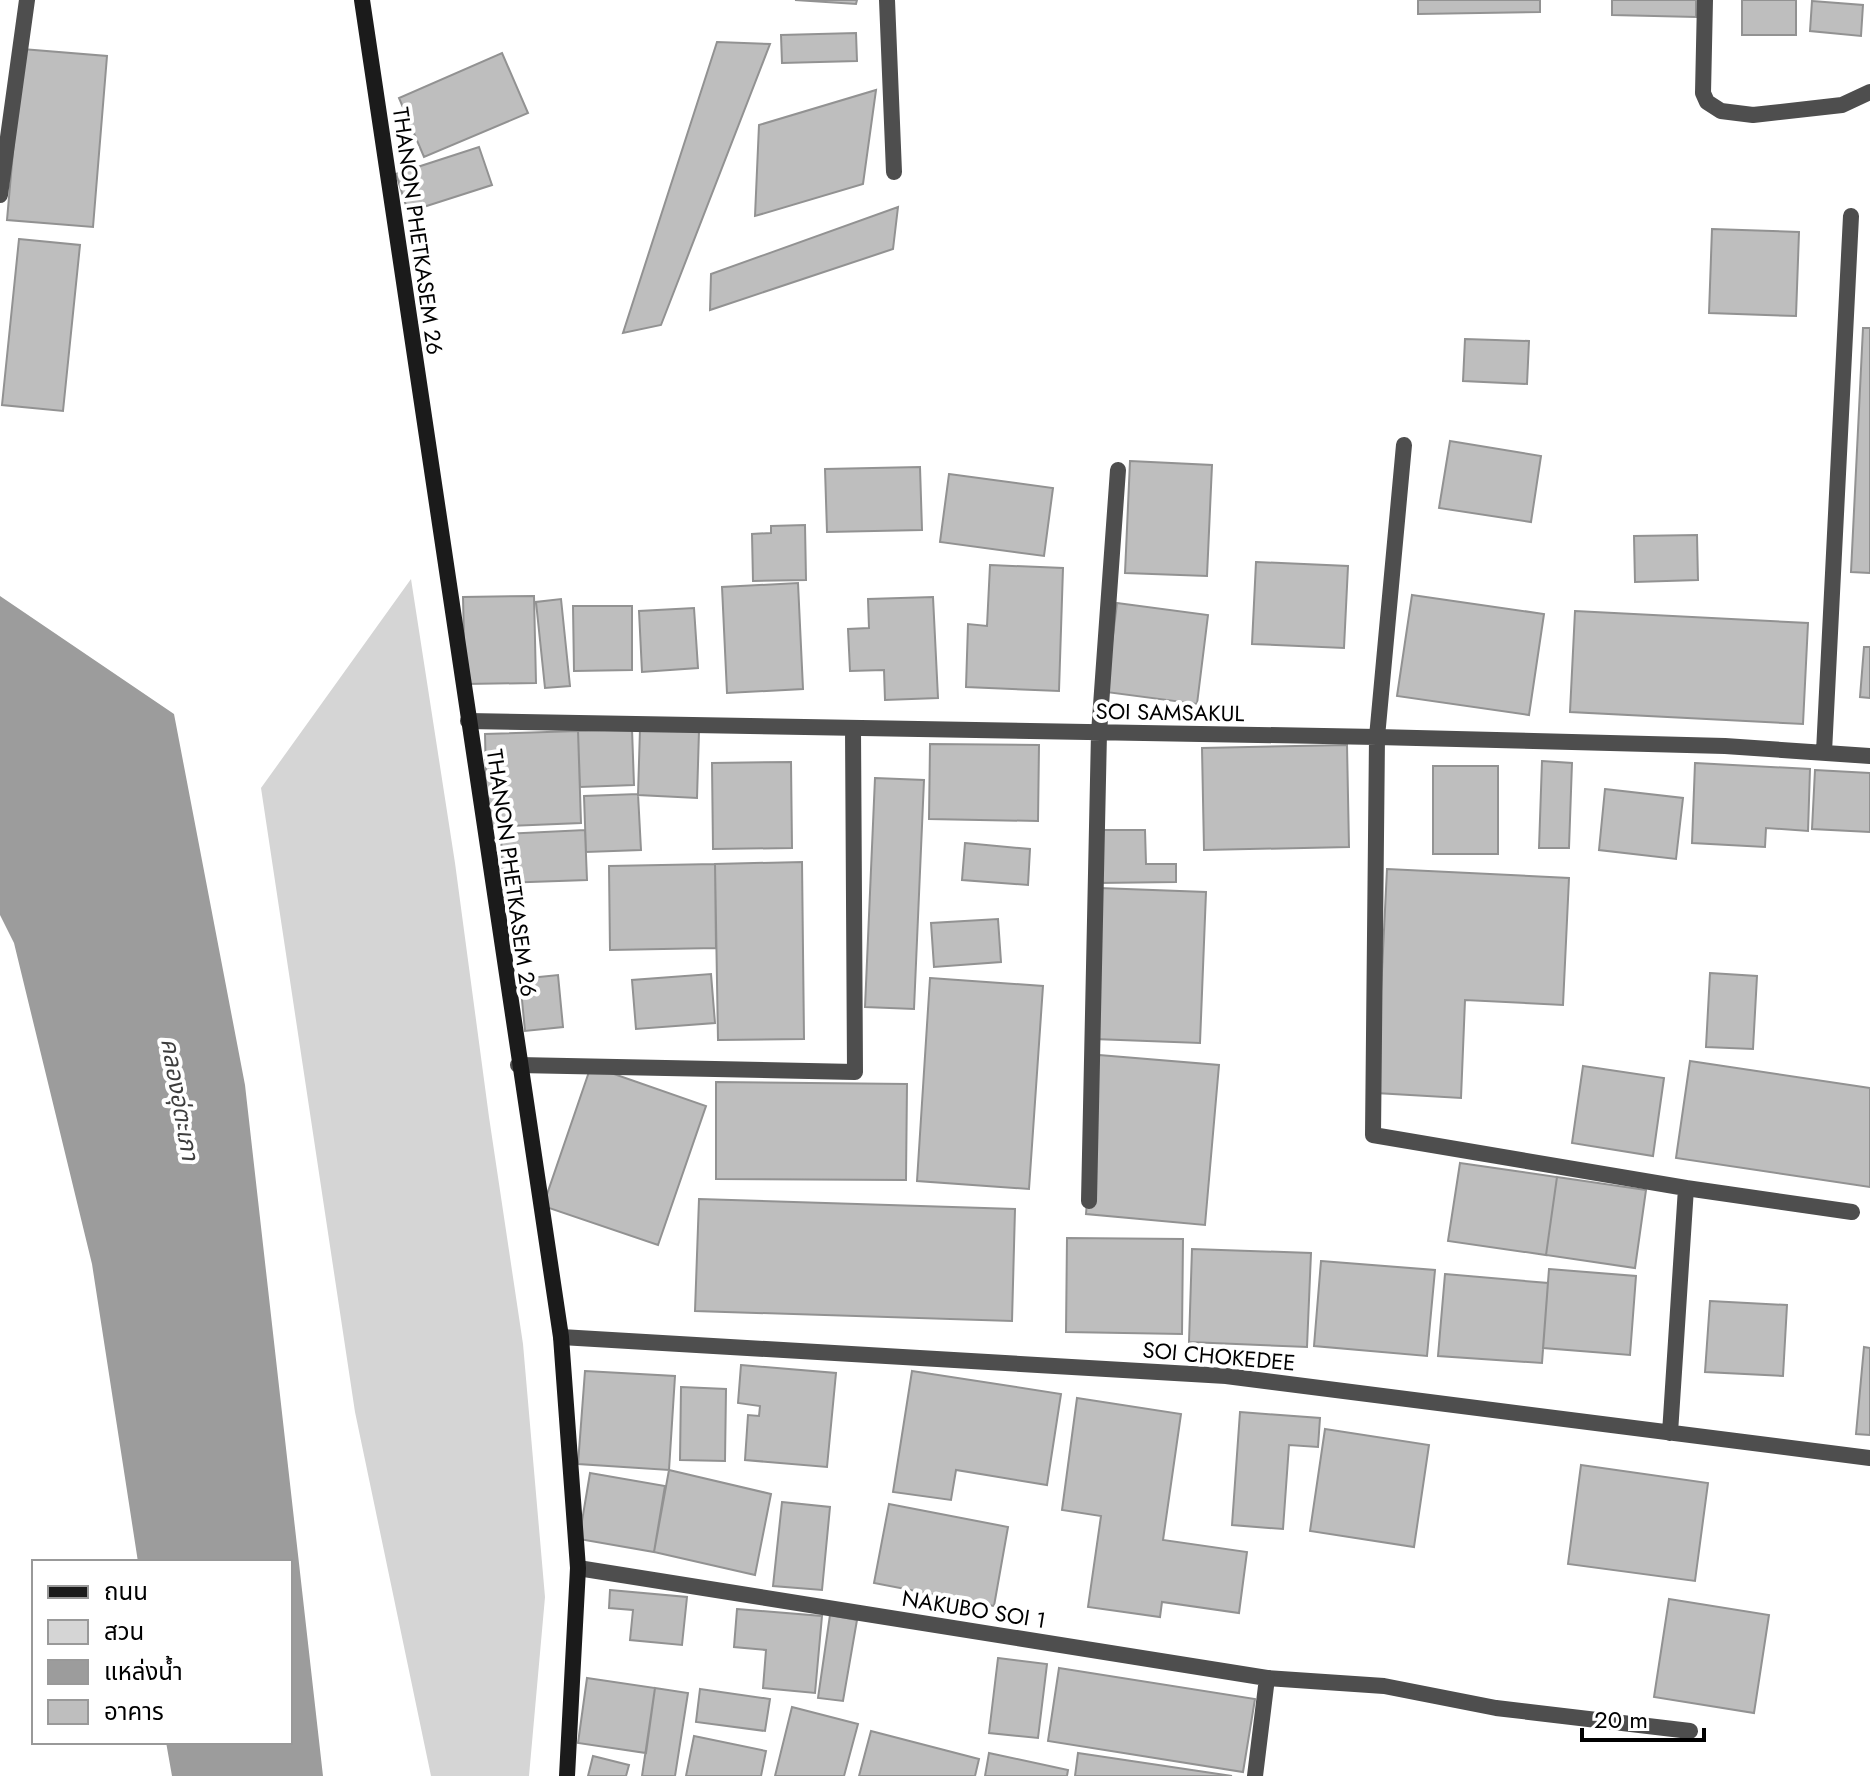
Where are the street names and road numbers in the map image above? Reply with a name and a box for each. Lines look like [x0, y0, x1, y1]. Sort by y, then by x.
street label: THANON PHETKASEM 26 [385, 105, 451, 357]
street label: SOI SAMSAKUL [1095, 695, 1245, 729]
street label: THANON PHETKASEM 26 [479, 747, 545, 999]
street label: SOI CHOKEDEE [1141, 1333, 1297, 1379]
street label: NAKUBO SOI 1 [900, 1582, 1048, 1636]

